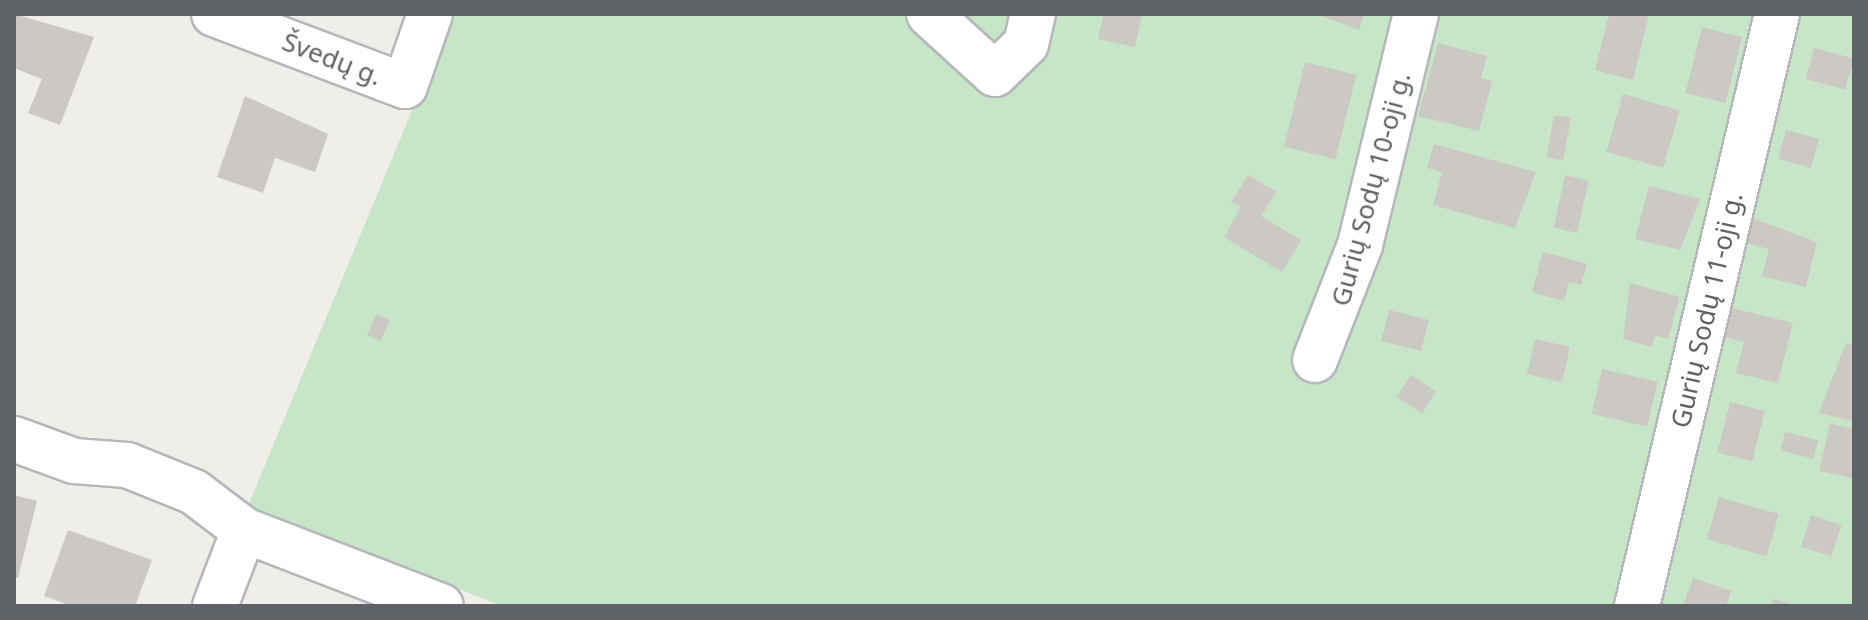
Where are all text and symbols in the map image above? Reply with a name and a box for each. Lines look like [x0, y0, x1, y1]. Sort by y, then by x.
street label: Švedų g. [278, 26, 386, 92]
street label: Gurių Sodų 10-oji g. [1325, 69, 1417, 309]
street label: Gurių Sodų 11-oji g. [1665, 189, 1749, 431]

